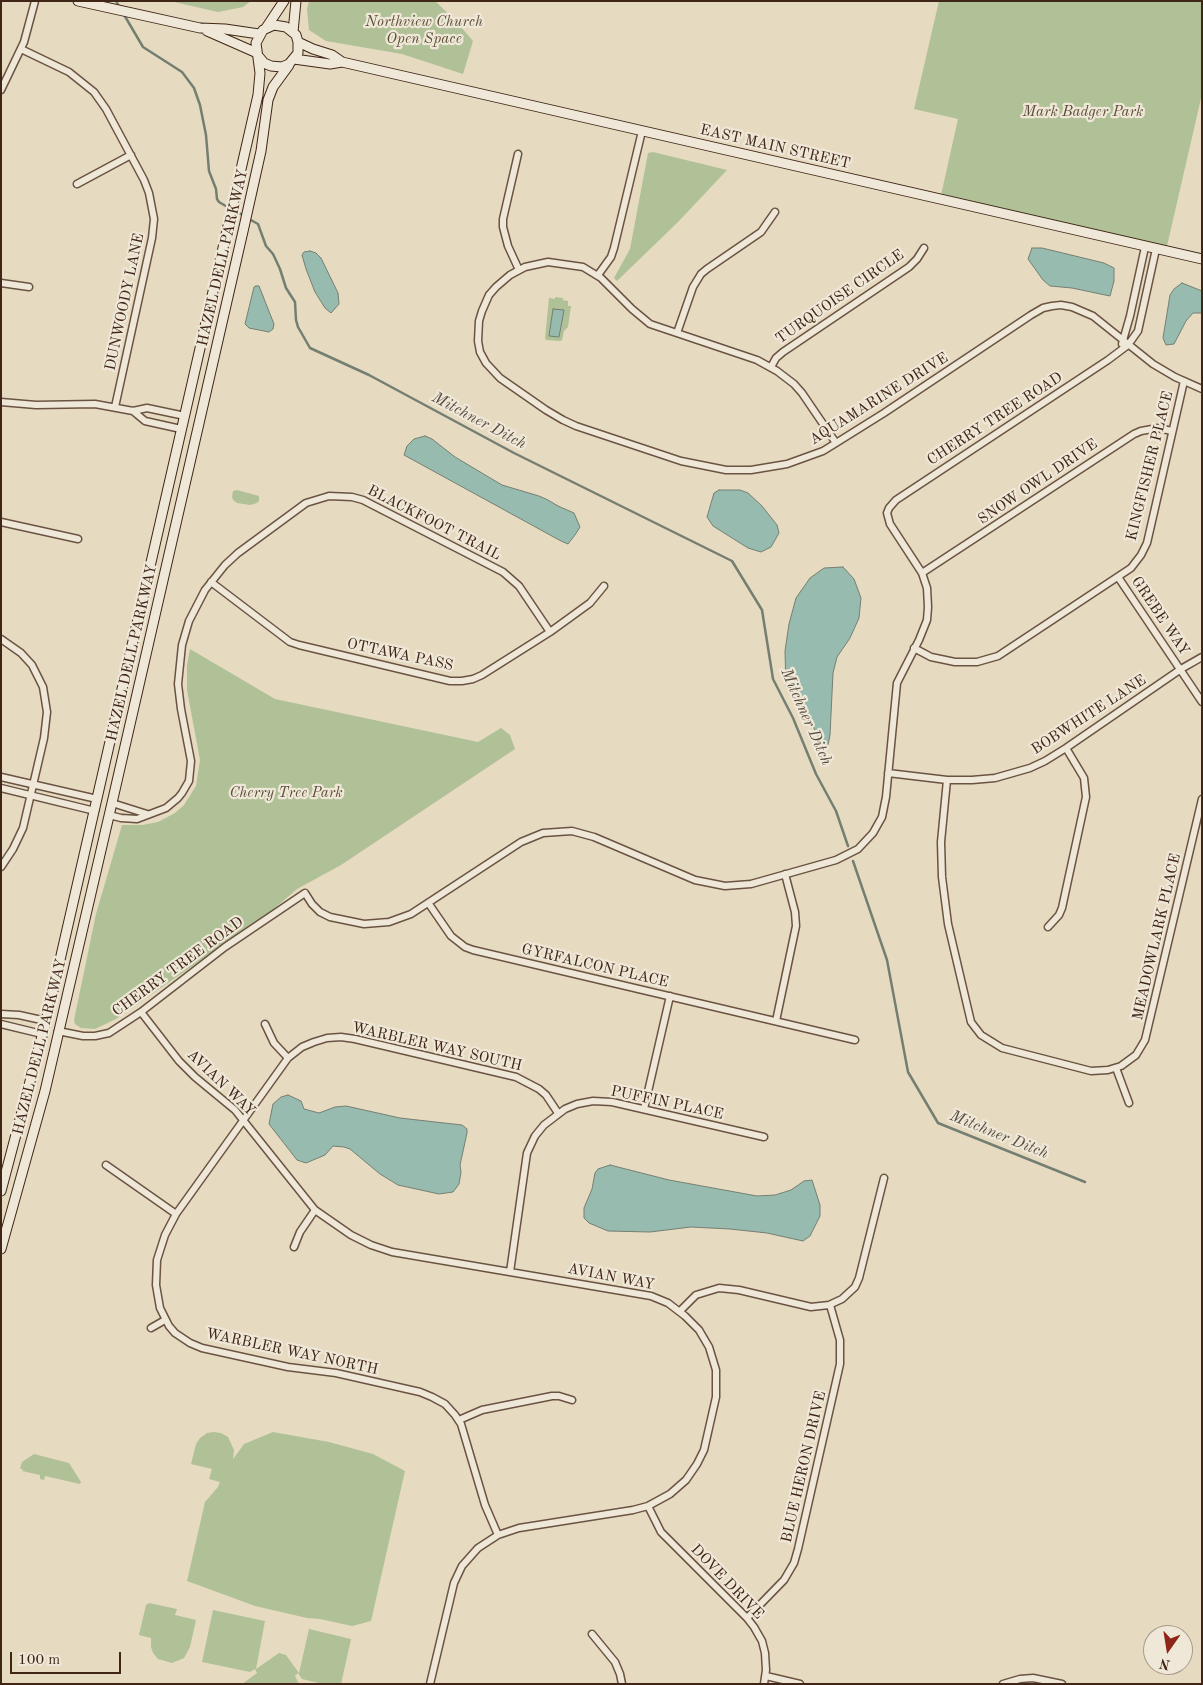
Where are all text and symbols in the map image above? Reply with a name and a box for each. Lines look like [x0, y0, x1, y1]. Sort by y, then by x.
park label: Northview Church Open Space [365, 13, 483, 48]
park label: Mark Badger Park [1023, 103, 1143, 121]
street label: EAST MAIN STREET [698, 121, 852, 173]
street label: HAZEL DELL PARKWAY [194, 168, 252, 348]
street label: DUNWOODY LANE [102, 232, 148, 372]
street label: TURQUOISE CIRCLE [772, 246, 908, 348]
street label: AQUAMARINE DRIVE [806, 349, 952, 449]
street label: CHERRY TREE ROAD [924, 368, 1066, 470]
water label: Mitchner Ditch [428, 388, 530, 454]
street label: KINGFISHER PLACE [1123, 389, 1177, 543]
street label: SNOW OWL DRIVE [975, 435, 1101, 529]
street label: BLACKFOOT TRAIL [364, 482, 504, 564]
street label: HAZEL DELL PARKWAY [103, 563, 161, 743]
street label: GREBE WAY [1127, 573, 1193, 659]
street label: OTTAWA PASS [345, 635, 455, 675]
water label: Mitchner Ditch [776, 665, 836, 769]
street label: BOBWHITE LANE [1028, 671, 1150, 759]
park label: Cherry Tree Park [230, 784, 342, 802]
street label: MEADOWLARK PLACE [1129, 852, 1185, 1022]
street label: CHERRY TREE ROAD [109, 913, 247, 1021]
street label: GYRFALCON PLACE [520, 940, 670, 992]
street label: HAZEL DELL PARKWAY [9, 957, 71, 1137]
street label: WARBLER WAY SOUTH [350, 1019, 524, 1075]
street label: AVIAN WAY [183, 1046, 259, 1120]
street label: PUFFIN PLACE [609, 1082, 725, 1124]
water label: Mitchner Ditch [947, 1107, 1051, 1163]
street label: AVIAN WAY [566, 1260, 656, 1294]
street label: WARBLER WAY NORTH [204, 1325, 380, 1379]
street label: BLUE HERON DRIVE [778, 1389, 830, 1545]
street label: DOVE DRIVE [687, 1541, 767, 1623]
north arrow [1143, 1625, 1193, 1675]
scale bar [12, 1642, 124, 1674]
text: 100 m [18, 1653, 60, 1668]
text: N [1158, 1656, 1172, 1672]

